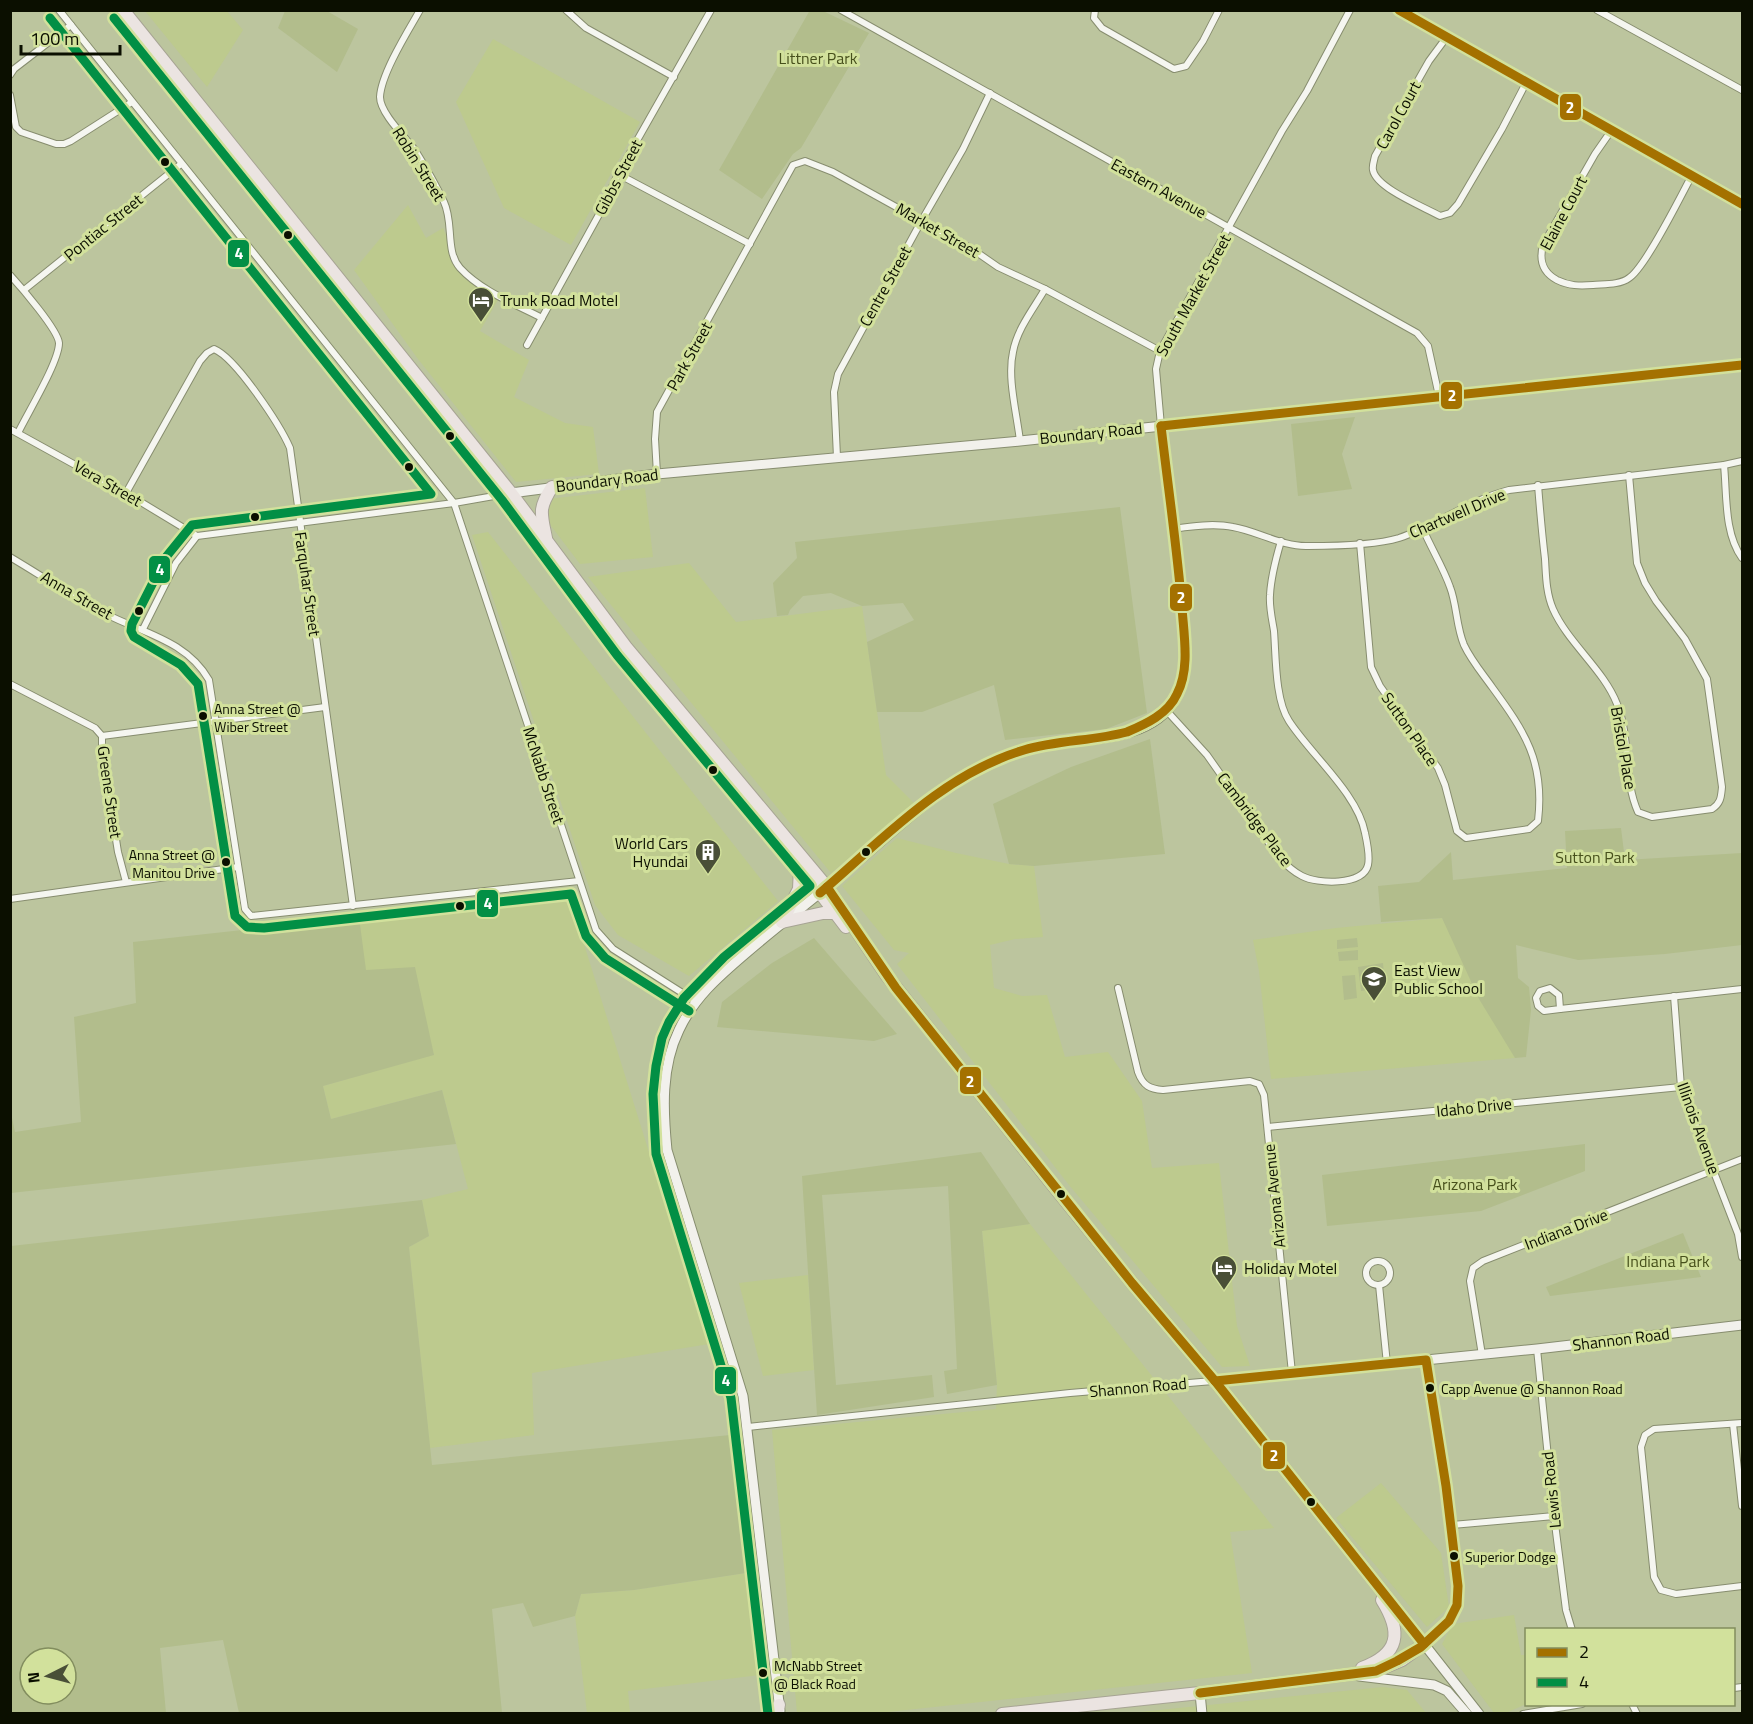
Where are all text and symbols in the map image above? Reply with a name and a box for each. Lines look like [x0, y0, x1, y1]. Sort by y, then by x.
scale bar [21, 18, 120, 56]
text: 100 m [30, 25, 79, 52]
park label: Littner Park [779, 46, 858, 70]
street label: Carol Court [1369, 76, 1427, 153]
line badge: 2 [1559, 93, 1582, 121]
text: 2 [1566, 95, 1574, 119]
street label: Robin Street [387, 122, 451, 206]
street label: Gibbs Street [588, 135, 648, 219]
street label: Eastern Avenue [1107, 152, 1211, 224]
unlabelled marker [159, 156, 171, 168]
street label: Elaine Court [1533, 171, 1593, 254]
street label: Pontiac Street [58, 187, 148, 266]
street label: Market Street [892, 196, 985, 264]
unlabelled marker [282, 229, 294, 241]
street label: South Market Street [1149, 229, 1237, 360]
line badge: 4 [227, 239, 250, 268]
text: 4 [235, 241, 244, 265]
street label: Centre Street [853, 241, 917, 331]
hotel icon: Trunk Road Motel [466, 285, 496, 323]
place label: Trunk Road Motel [500, 288, 618, 312]
street label: Park Street [660, 317, 718, 395]
line badge: 2 [1440, 381, 1463, 410]
text: 2 [1448, 383, 1456, 407]
street label: Boundary Road [1038, 416, 1144, 450]
unlabelled marker [444, 430, 456, 442]
street label: Vera Street [69, 454, 147, 512]
unlabelled marker [403, 461, 415, 473]
street label: Boundary Road [554, 462, 660, 498]
street label: Chartwell Drive [1405, 482, 1509, 544]
unlabelled marker [249, 511, 261, 523]
street label: Farquhar Street [289, 530, 327, 638]
line badge: 4 [148, 555, 171, 584]
text: 4 [156, 557, 165, 581]
street label: Anna Street [37, 565, 118, 625]
line badge: 2 [1169, 583, 1193, 612]
text: 2 [1177, 585, 1185, 609]
unlabelled marker [133, 605, 145, 617]
street label: Sutton Place [1376, 687, 1444, 771]
place label: Anna Street @ Wiber Street [214, 698, 301, 737]
street label: Bristol Place [1605, 705, 1643, 791]
marker: Anna Street @ Wiber Street [197, 710, 209, 722]
street label: McNabb Street [517, 723, 571, 827]
street label: Greene Street [92, 744, 128, 840]
unlabelled marker [707, 764, 719, 776]
street label: Cambridge Place [1212, 767, 1298, 871]
place label: World Cars Hyundai [615, 831, 688, 873]
building icon: World Cars Hyundai [693, 837, 723, 875]
place label: Anna Street @ Manitou Drive [129, 844, 215, 883]
park label: Sutton Park [1555, 845, 1635, 869]
unlabelled marker [860, 846, 872, 858]
marker: Anna Street @ Manitou Drive [220, 856, 232, 868]
line badge: 4 [476, 889, 499, 918]
text: 4 [484, 891, 493, 915]
unlabelled marker [454, 900, 466, 912]
place label: East View Public School [1394, 958, 1483, 1000]
school or university icon: East View Public School [1359, 964, 1389, 1002]
line badge: 2 [959, 1066, 982, 1095]
text: 2 [966, 1069, 974, 1093]
street label: Illinois Avenue [1671, 1079, 1727, 1177]
street label: Idaho Drive [1435, 1091, 1513, 1123]
street label: Arizona Avenue [1257, 1143, 1291, 1249]
park label: Arizona Park [1432, 1172, 1518, 1196]
unlabelled marker [1055, 1188, 1067, 1200]
street label: Indiana Drive [1521, 1202, 1611, 1256]
park label: Indiana Park [1626, 1249, 1710, 1273]
hotel icon: Holiday Motel [1209, 1253, 1239, 1291]
place label: Holiday Motel [1244, 1256, 1337, 1280]
street label: Shannon Road [1571, 1321, 1671, 1357]
line badge: 4 [714, 1366, 737, 1395]
text: 4 [722, 1368, 731, 1392]
street label: Shannon Road [1088, 1371, 1188, 1403]
place label: Capp Avenue @ Shannon Road [1441, 1378, 1623, 1399]
marker: Capp Avenue @ Shannon Road [1424, 1382, 1436, 1394]
line badge: 2 [1262, 1441, 1286, 1470]
text: 2 [1270, 1443, 1278, 1467]
street label: Lewis Road [1535, 1451, 1567, 1529]
unlabelled marker [1305, 1496, 1317, 1508]
place label: Superior Dodge [1465, 1546, 1556, 1567]
marker: Superior Dodge [1448, 1550, 1460, 1562]
legend [1525, 1628, 1735, 1706]
text: 2 [1579, 1638, 1589, 1665]
north arrow [18, 1646, 78, 1706]
place label: McNabb Street @ Black Road [774, 1655, 862, 1694]
marker: McNabb Street @ Black Road [757, 1667, 769, 1679]
text: 4 [1579, 1668, 1589, 1695]
text: N [21, 1671, 46, 1684]

